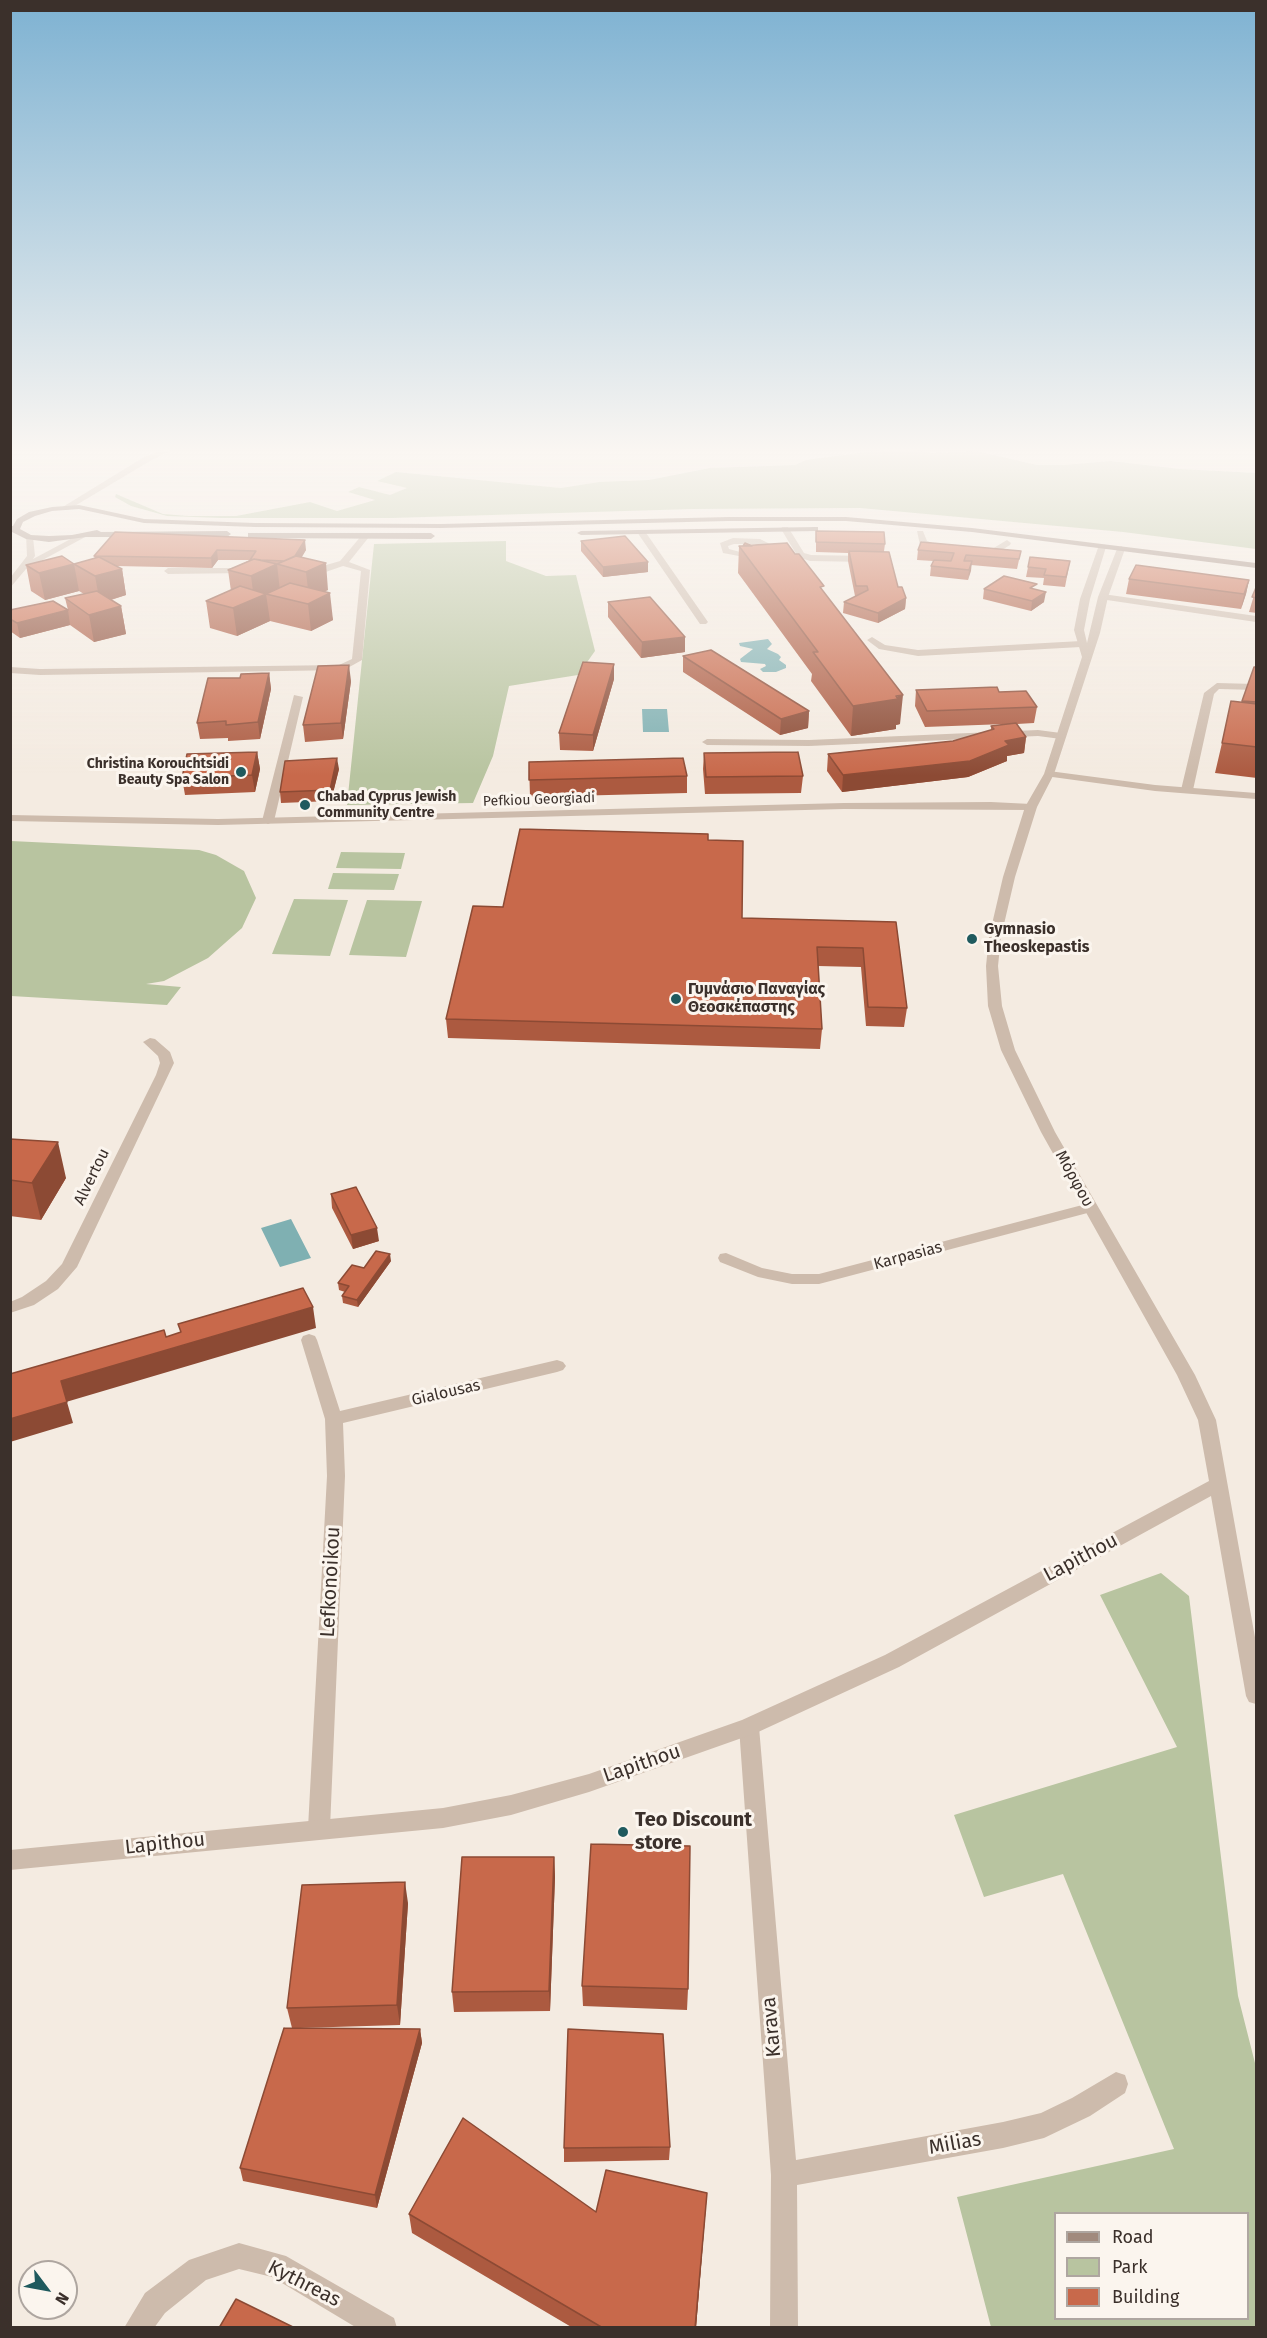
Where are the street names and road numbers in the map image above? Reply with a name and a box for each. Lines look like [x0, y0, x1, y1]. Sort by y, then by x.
street label: Pefkiou Georgiadi [483, 790, 595, 810]
street label: Alvertou [70, 1146, 114, 1208]
street label: Μόρφου [1051, 1148, 1097, 1210]
street label: Karpasias [872, 1238, 944, 1274]
street label: Gialousas [410, 1376, 482, 1410]
street label: Lefkonoikou [316, 1526, 346, 1638]
street label: Lapithou [1040, 1529, 1122, 1587]
street label: Lapithou [600, 1740, 684, 1788]
street label: Lapithou [124, 1828, 206, 1860]
street label: Karava [757, 1996, 787, 2058]
street label: Milias [927, 2128, 983, 2160]
street label: Kythreas [264, 2256, 344, 2312]

